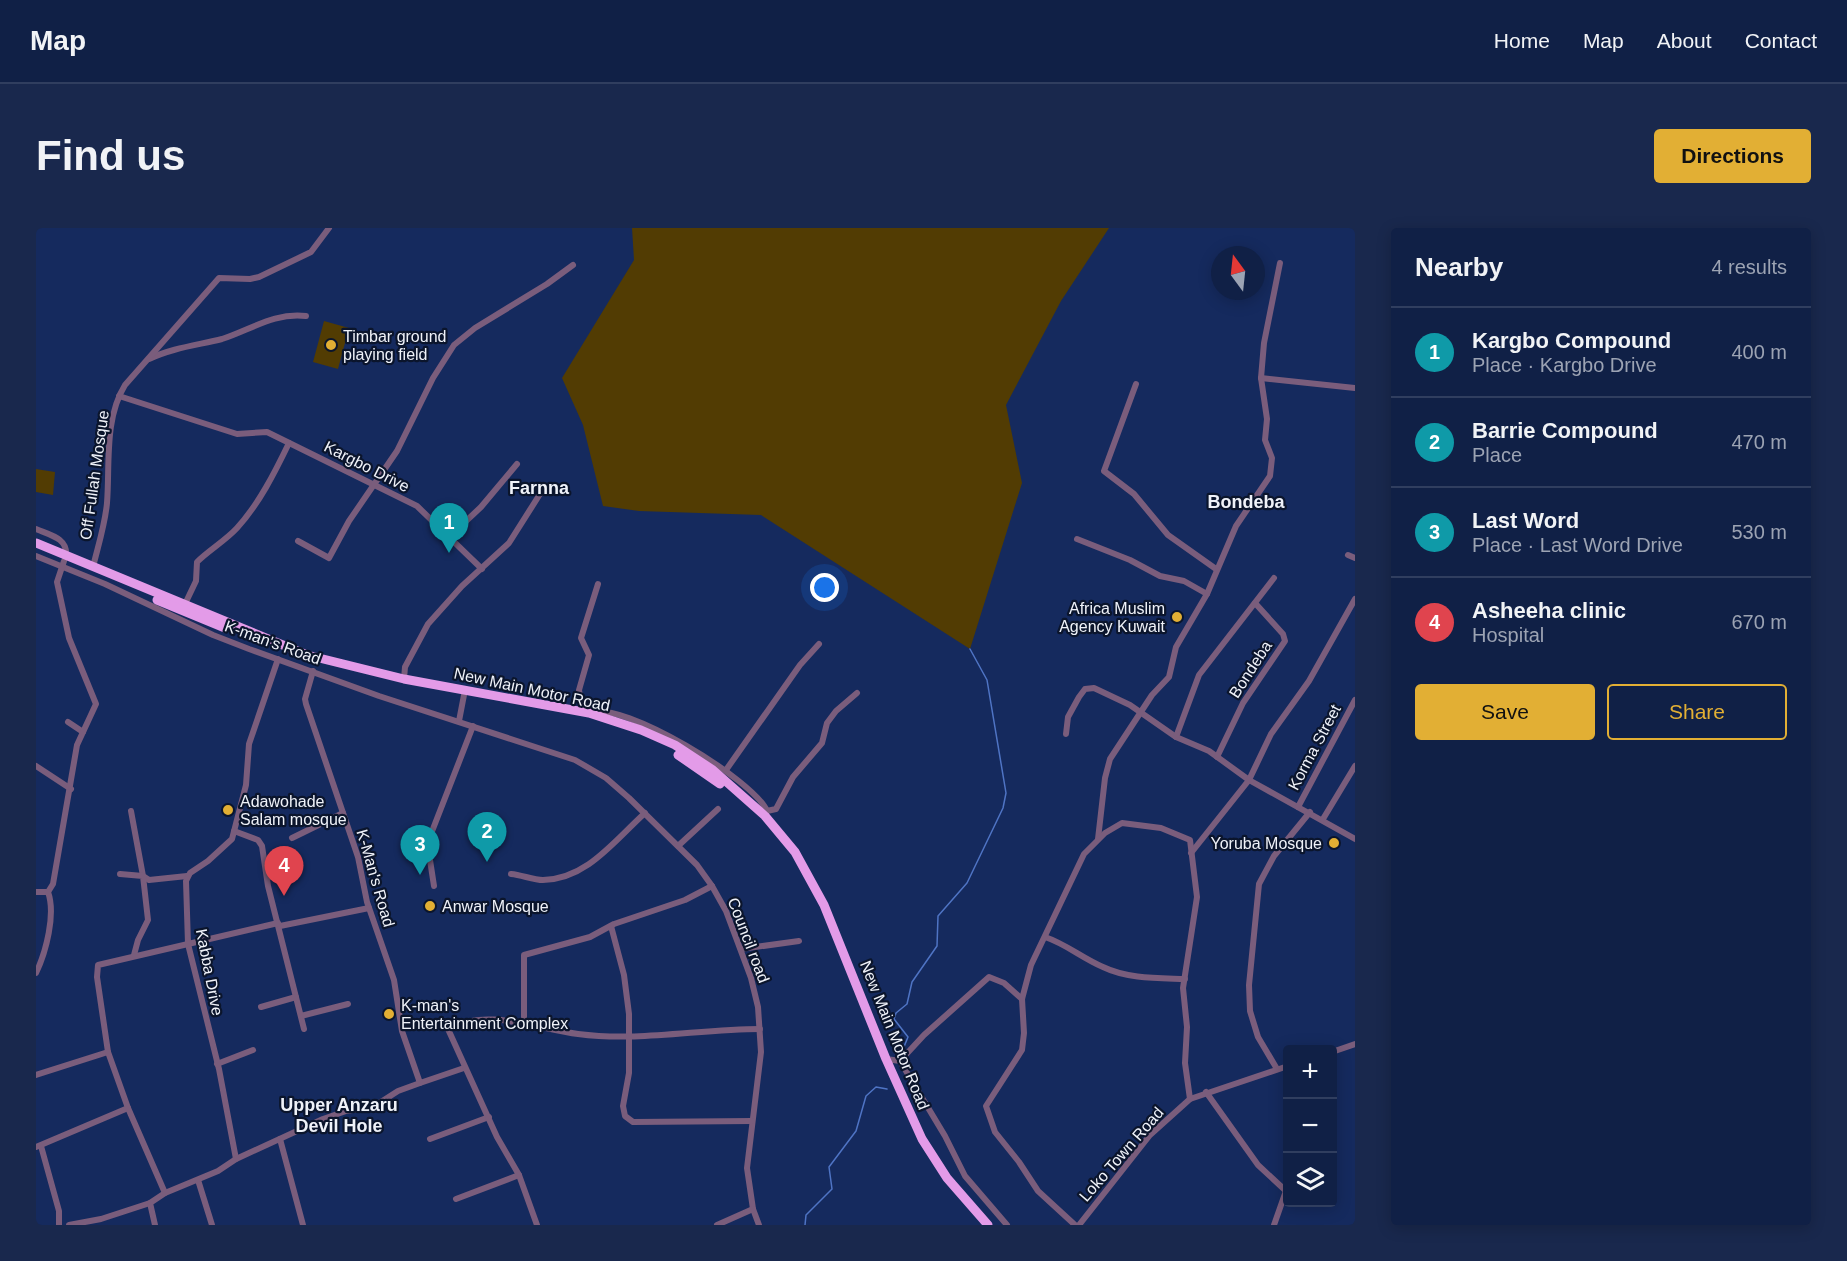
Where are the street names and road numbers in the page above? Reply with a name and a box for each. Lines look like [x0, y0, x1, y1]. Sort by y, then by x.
street label: Off Fullah Mosque [77, 409, 112, 541]
street label: Kargbo Drive [321, 438, 412, 495]
street label: K-man's Road [223, 617, 323, 668]
street label: Bondeba [1226, 638, 1275, 701]
street label: New Main Motor Road [452, 665, 612, 714]
street label: Korma Street [1285, 701, 1344, 793]
street label: K-Man's Road [353, 827, 398, 929]
street label: Council road [725, 895, 773, 985]
street label: Kabba Drive [193, 927, 226, 1017]
street label: New Main Motor Road [857, 958, 932, 1112]
street label: Loko Town Road [1076, 1104, 1167, 1205]

